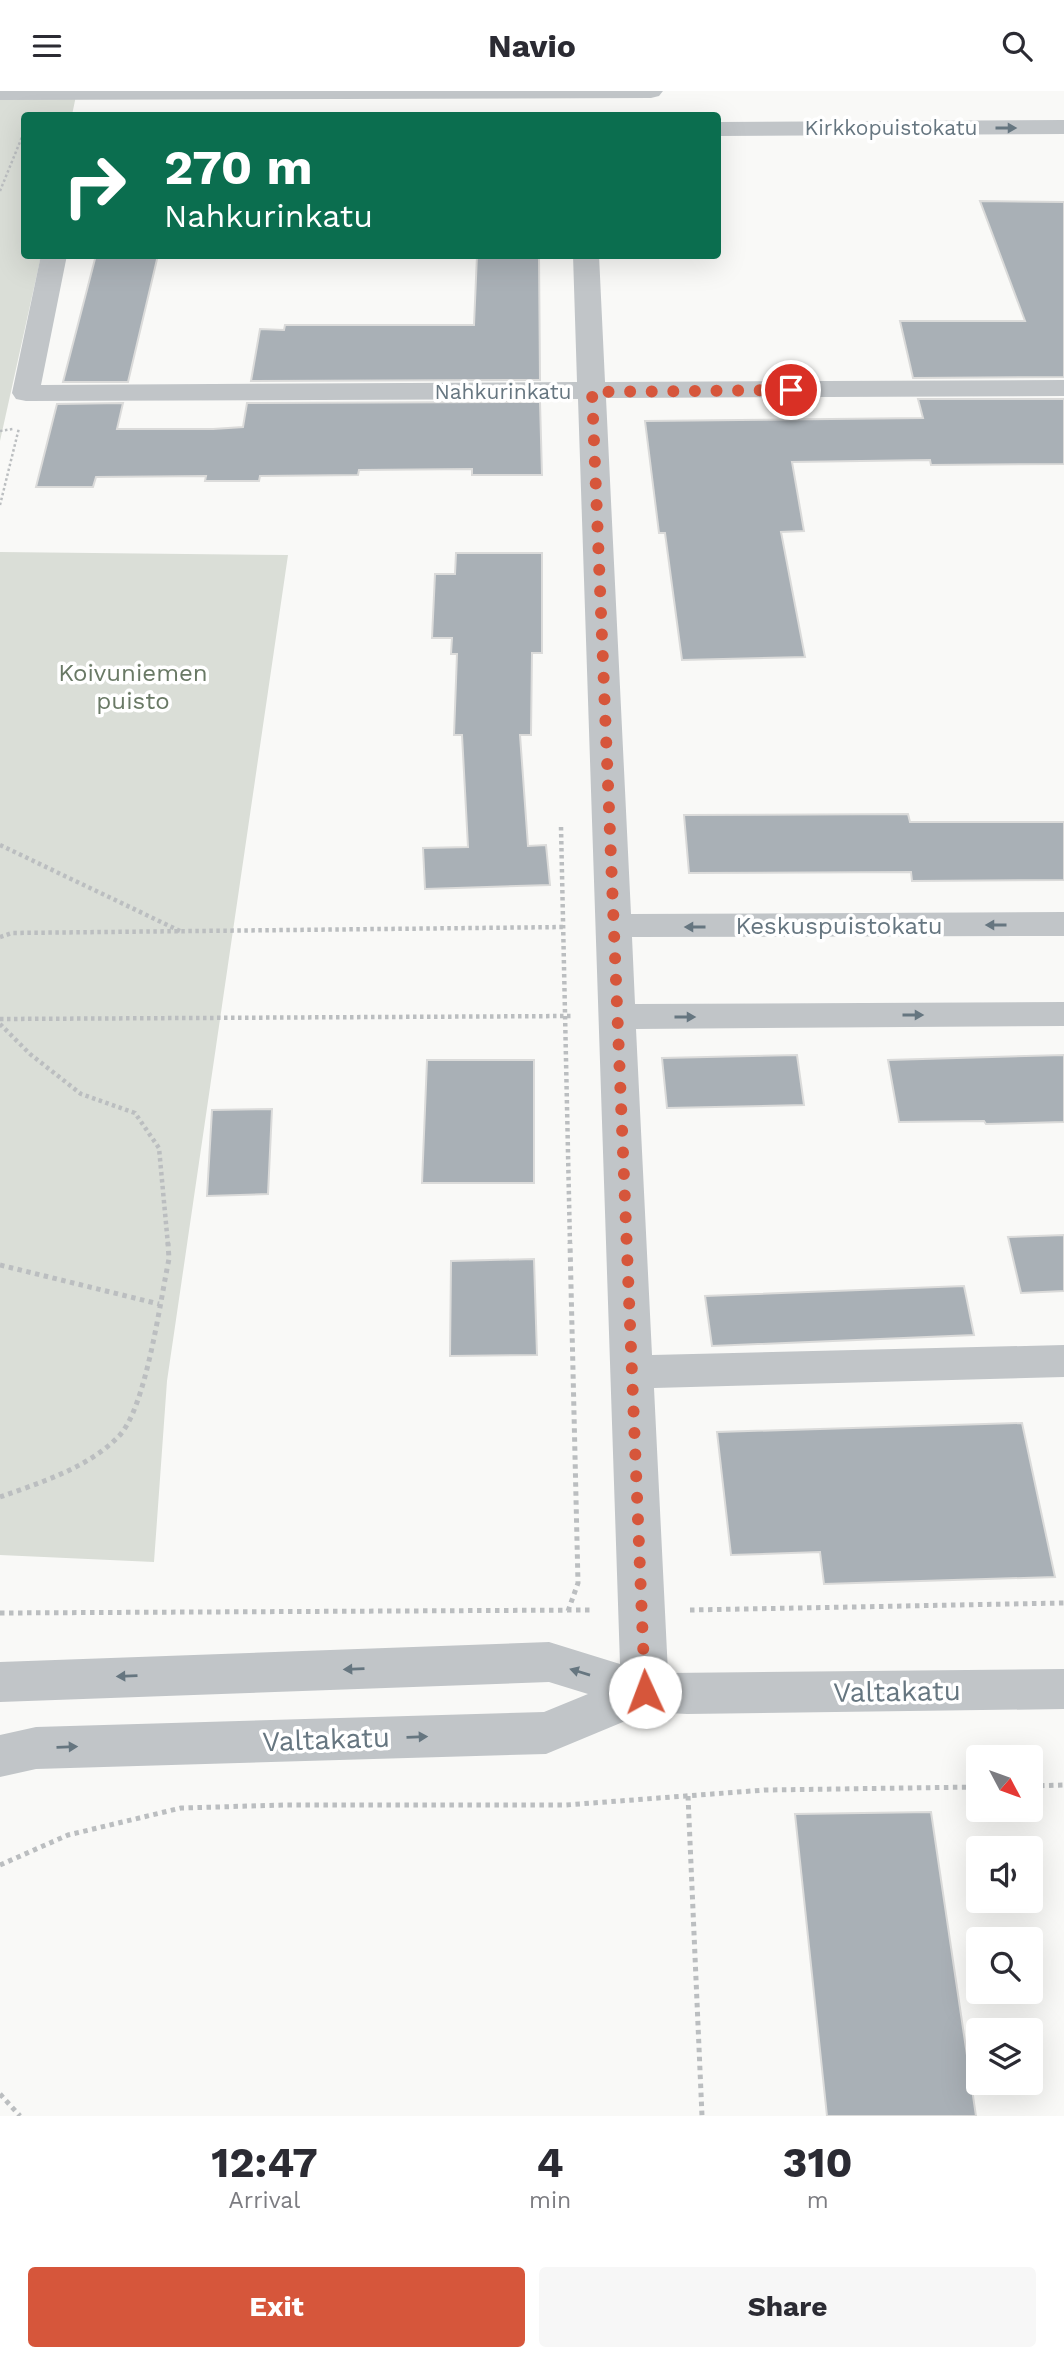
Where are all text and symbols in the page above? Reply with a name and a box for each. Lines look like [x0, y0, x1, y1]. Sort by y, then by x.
icon: menu [28, 27, 66, 65]
text: Navio [488, 27, 576, 65]
icon: search [998, 27, 1036, 65]
street label: Kirkkopuistokatu [804, 115, 978, 140]
one-way arrow [995, 122, 1017, 133]
text: 270 m [164, 138, 313, 196]
icon: right [49, 140, 140, 231]
text: Nahkurinkatu [164, 197, 373, 235]
pin [761, 360, 821, 420]
icon: arrive [772, 371, 810, 409]
street label: Nahkurinkatu [434, 379, 572, 404]
park label: Koivuniemen puisto [58, 659, 208, 715]
street label: Keskuspuistokatu [736, 912, 942, 940]
one-way arrow [985, 919, 1007, 930]
one-way arrow [684, 921, 706, 933]
one-way arrow [902, 1010, 924, 1021]
one-way arrow [675, 1011, 697, 1023]
position arrow [608, 1655, 682, 1729]
one-way arrow [343, 1663, 365, 1674]
one-way arrow [569, 1666, 590, 1676]
one-way arrow [115, 1671, 137, 1682]
street label: Valtakatu [833, 1674, 961, 1709]
street label: Valtakatu [262, 1721, 390, 1758]
one-way arrow [407, 1731, 429, 1742]
one-way arrow [57, 1742, 79, 1753]
north arrow [966, 1745, 1043, 1822]
map controls [966, 1745, 1043, 2095]
button: sound [966, 1836, 1043, 1913]
button: search [966, 1927, 1043, 2004]
button: layers [966, 2018, 1043, 2095]
text: 12:47 [211, 2138, 318, 2187]
text: 4 [537, 2138, 564, 2187]
text: 310 [783, 2138, 853, 2187]
text: Arrival [229, 2187, 300, 2214]
text: min [529, 2187, 571, 2214]
text: m [807, 2187, 829, 2214]
button: Exit [28, 2267, 525, 2347]
button: Share [539, 2267, 1036, 2347]

